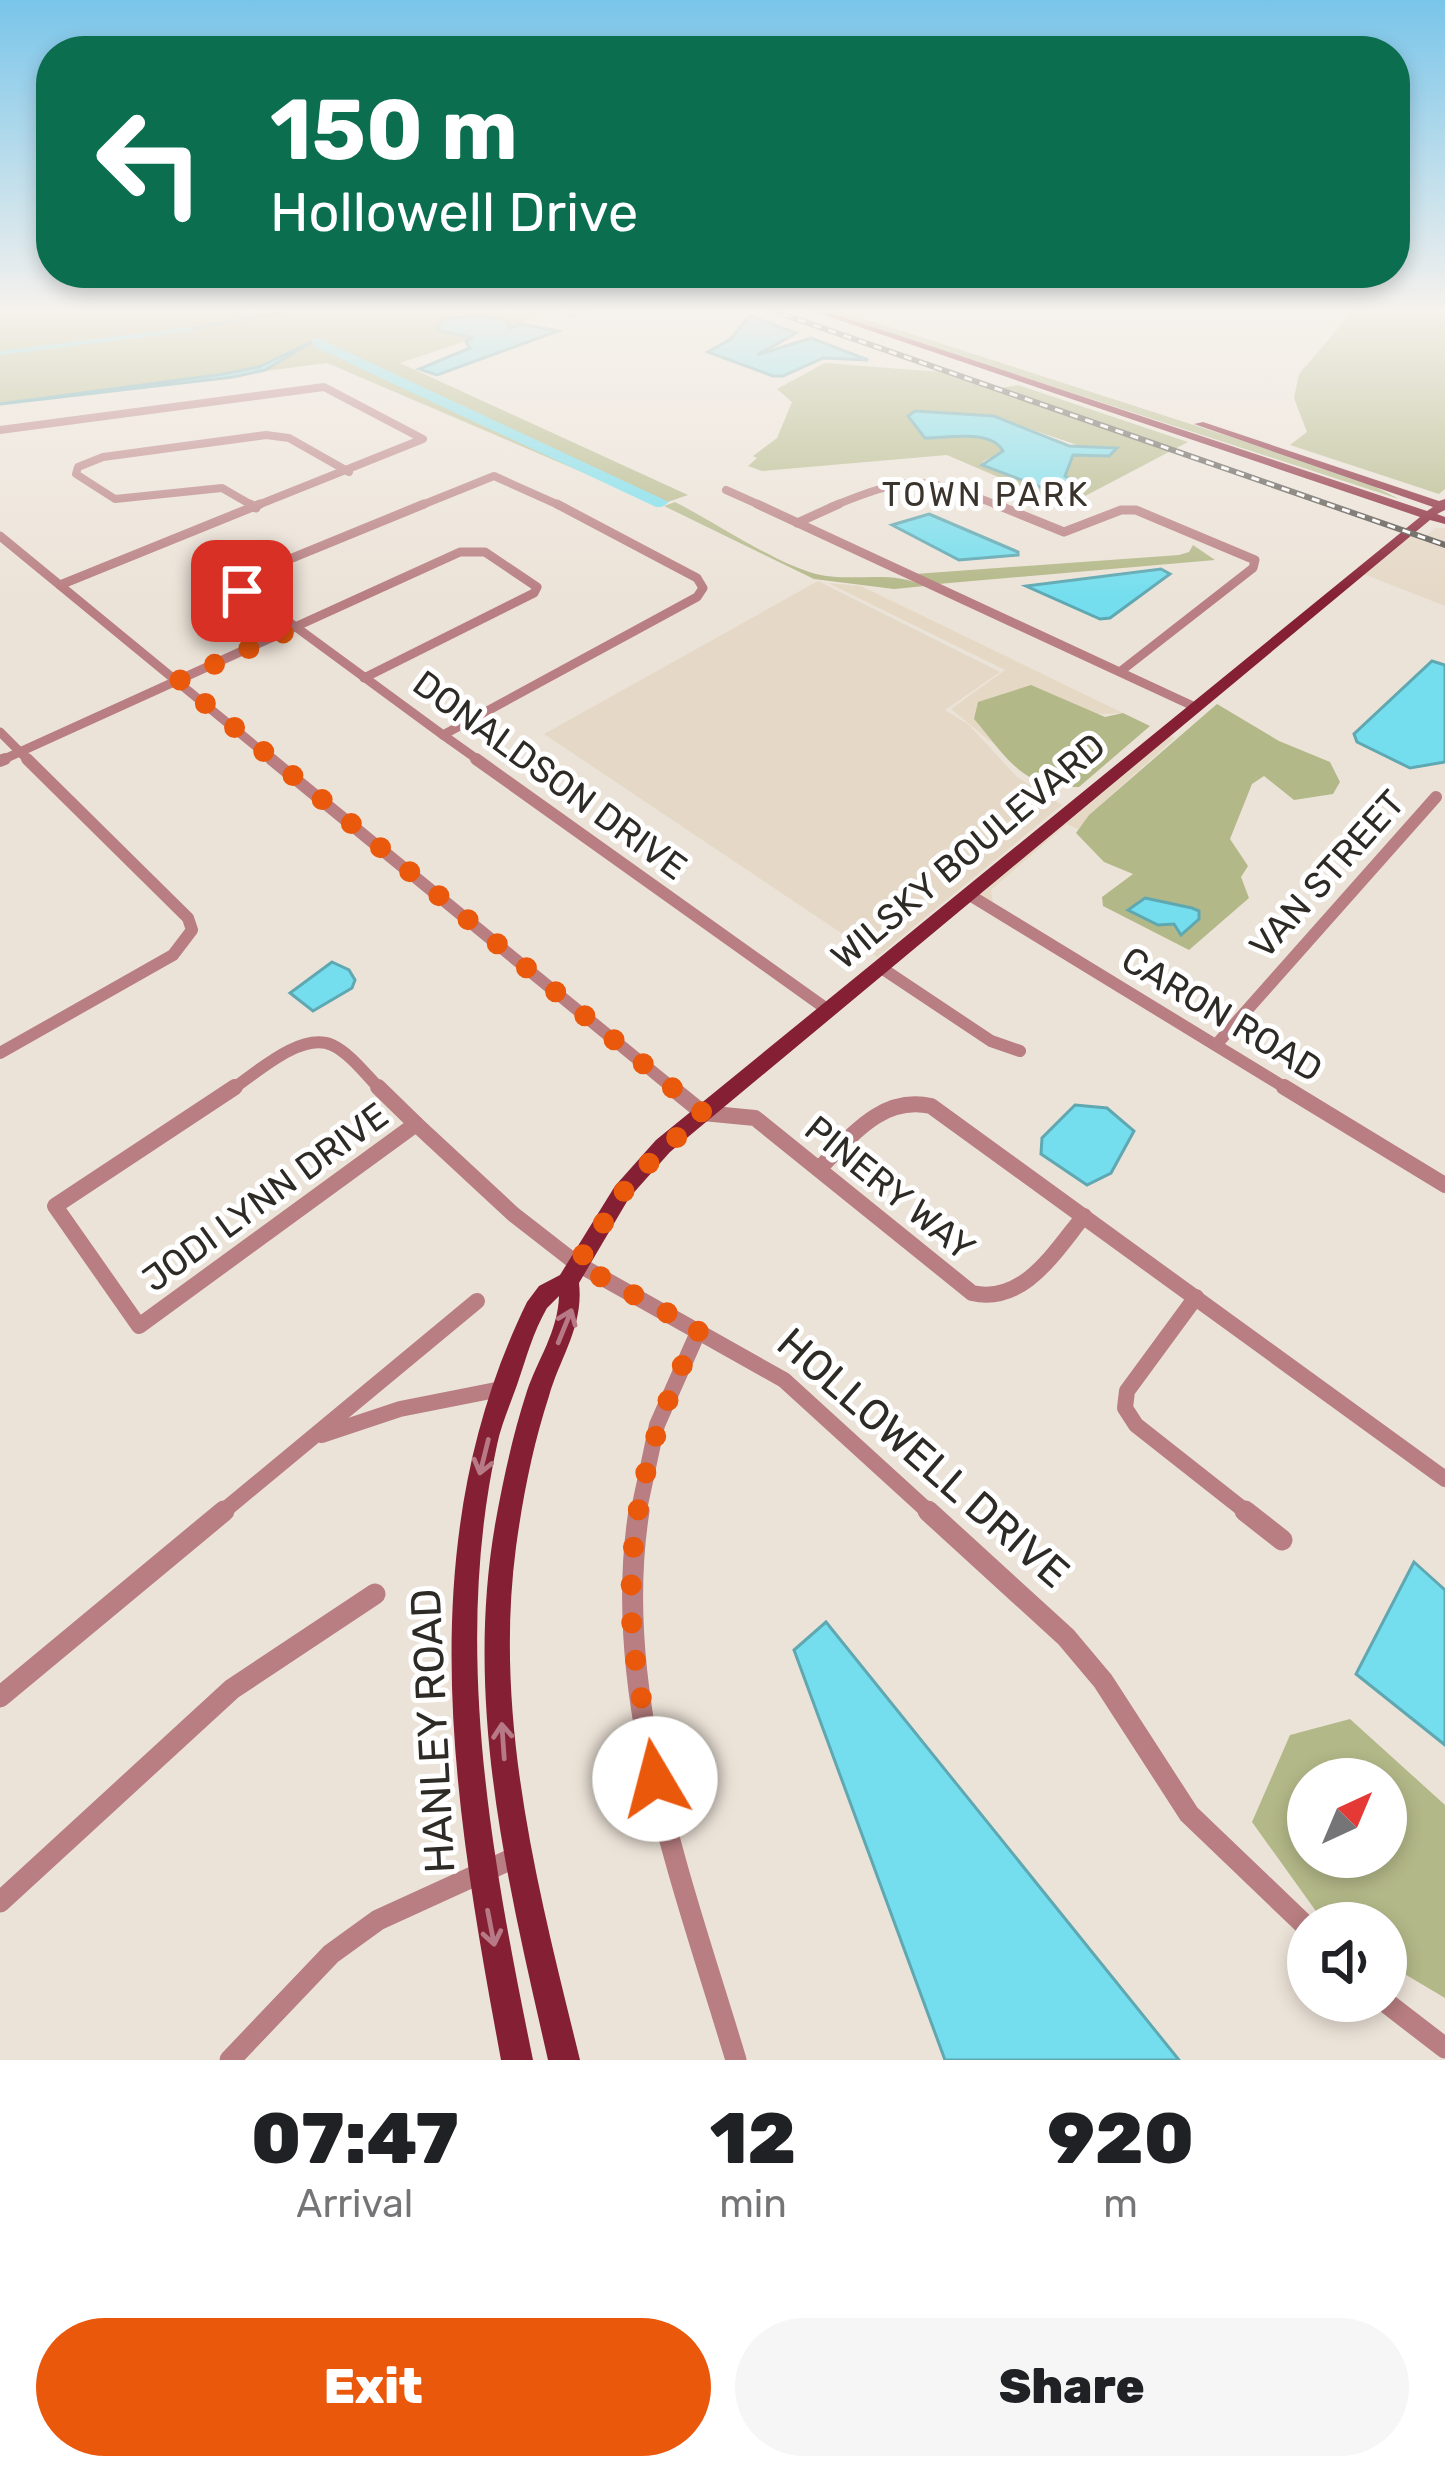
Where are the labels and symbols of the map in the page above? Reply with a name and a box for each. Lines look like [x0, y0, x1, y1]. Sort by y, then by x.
district label: TOWN PARK [882, 475, 1090, 514]
pin [191, 540, 293, 642]
street label: DONALDSON DRIVE [405, 661, 695, 889]
street label: WILSKY BOULEVARD [822, 724, 1114, 978]
street label: VAN STREET [1240, 781, 1414, 967]
street label: CARON ROAD [1114, 937, 1330, 1091]
street label: JODI LYNN DRIVE [134, 1094, 396, 1300]
street label: PINERY WAY [797, 1107, 983, 1269]
one-way arrow [556, 1308, 578, 1345]
street label: HOLLOWELL DRIVE [767, 1318, 1079, 1598]
one-way arrow [472, 1438, 494, 1476]
street label: HANLEY ROAD [401, 1587, 465, 1875]
position arrow [592, 1716, 718, 1842]
one-way arrow [491, 1722, 514, 1761]
north arrow [1287, 1758, 1407, 1878]
one-way arrow [481, 1907, 503, 1946]

